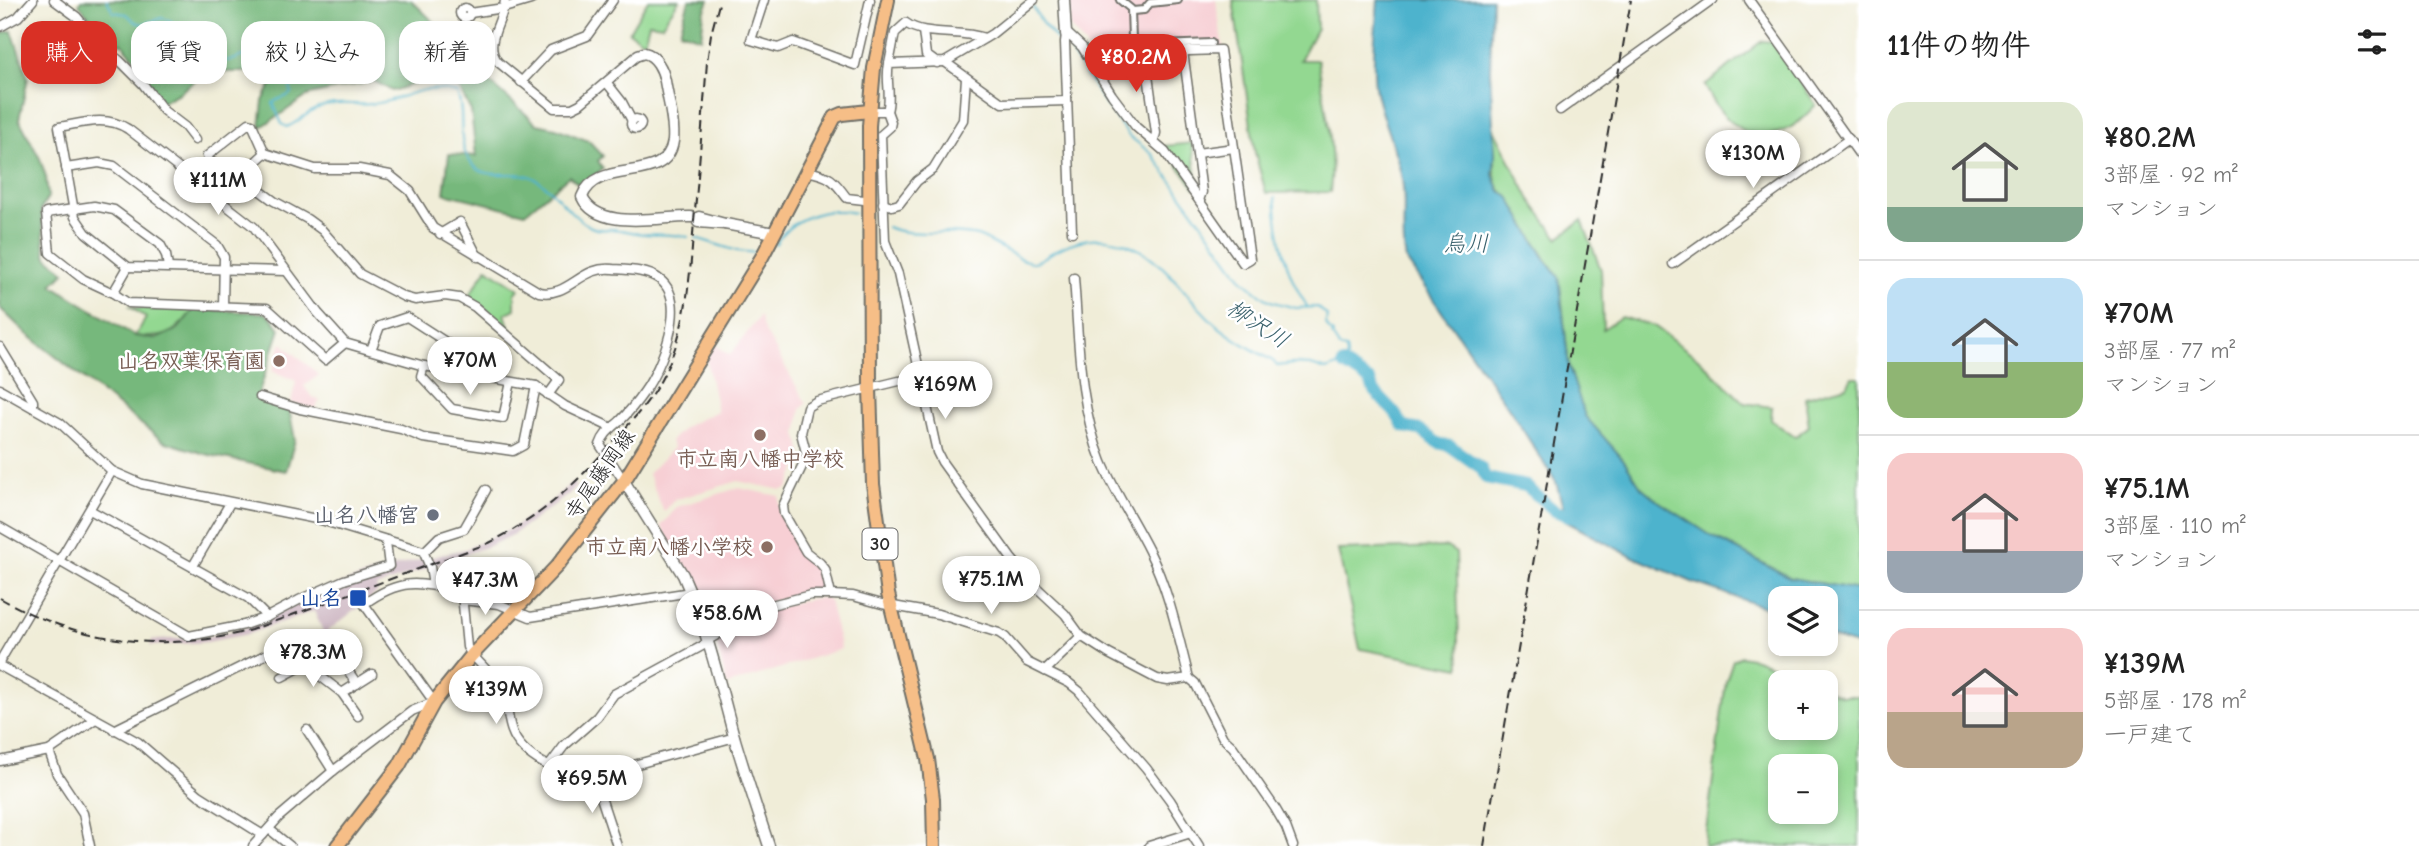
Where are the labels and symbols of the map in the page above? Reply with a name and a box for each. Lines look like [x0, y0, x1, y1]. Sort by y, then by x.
pin: ¥80.2M [1079, 34, 1193, 94]
pin: ¥130M [1704, 130, 1802, 190]
pin: ¥111M [169, 158, 267, 217]
water label: 烏川 [1443, 230, 1489, 257]
water label: 柳沢川 [1222, 294, 1294, 354]
pin: ¥70M [429, 338, 511, 397]
place label: 山名双葉保育園 [118, 349, 265, 373]
marker: 山名双葉保育園 [271, 353, 287, 369]
pin: ¥169M [896, 362, 994, 421]
street label: 寺尾藤岡線 [560, 424, 640, 524]
marker: 市立南八幡中学校 [752, 427, 768, 443]
place label: 市立南八幡中学校 [676, 447, 844, 471]
place label: 山名八幡宮 [314, 503, 419, 527]
marker: 山名八幡宮 [425, 507, 441, 523]
road number: 30 [862, 528, 898, 559]
place label: 市立南八幡小学校 [585, 535, 753, 559]
marker: 市立南八幡小学校 [759, 539, 775, 555]
pin: ¥75.1M [934, 556, 1048, 616]
pin: ¥47.3M [428, 558, 542, 617]
place label: 山名 [300, 586, 342, 610]
marker: 山名 [348, 588, 368, 608]
pin: ¥58.6M [670, 590, 784, 650]
pin: ¥78.3M [256, 630, 370, 689]
pin: ¥139M [447, 666, 545, 726]
pin: ¥69.5M [535, 756, 649, 815]

